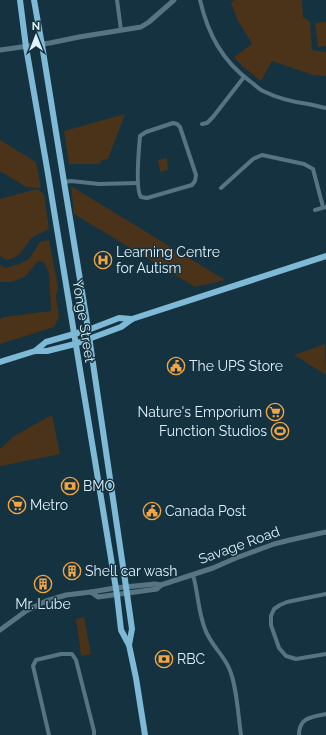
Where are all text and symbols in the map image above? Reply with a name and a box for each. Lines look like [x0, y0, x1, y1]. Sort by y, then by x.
north arrow [16, 16, 56, 56]
text: N [32, 20, 40, 33]
place label: Learning Centre for Autism [116, 244, 220, 276]
hospital icon: Learning Centre for Autism [93, 250, 113, 270]
street label: Yonge Street [70, 278, 98, 364]
public building icon: The UPS Store [166, 356, 186, 376]
place label: The UPS Store [189, 358, 283, 374]
supermarket icon: Nature's Emporium [265, 402, 285, 422]
place label: Nature's Emporium [138, 404, 262, 420]
sports icon: Function Studios [270, 421, 290, 441]
place label: Function Studios [159, 423, 267, 439]
bank icon: BMO [60, 476, 80, 496]
place label: BMO [83, 478, 115, 494]
supermarket icon: Metro [7, 495, 27, 515]
place label: Metro [30, 497, 68, 513]
public building icon: Canada Post [142, 501, 162, 521]
place label: Canada Post [165, 503, 247, 519]
street label: Savage Road [196, 523, 282, 567]
building icon: Shell car wash [62, 561, 82, 581]
place label: Shell car wash [85, 563, 177, 579]
building icon: Mr. Lube [33, 574, 53, 594]
place label: Mr. Lube [15, 596, 71, 612]
bank icon: RBC [154, 649, 174, 669]
place label: RBC [177, 651, 205, 667]

